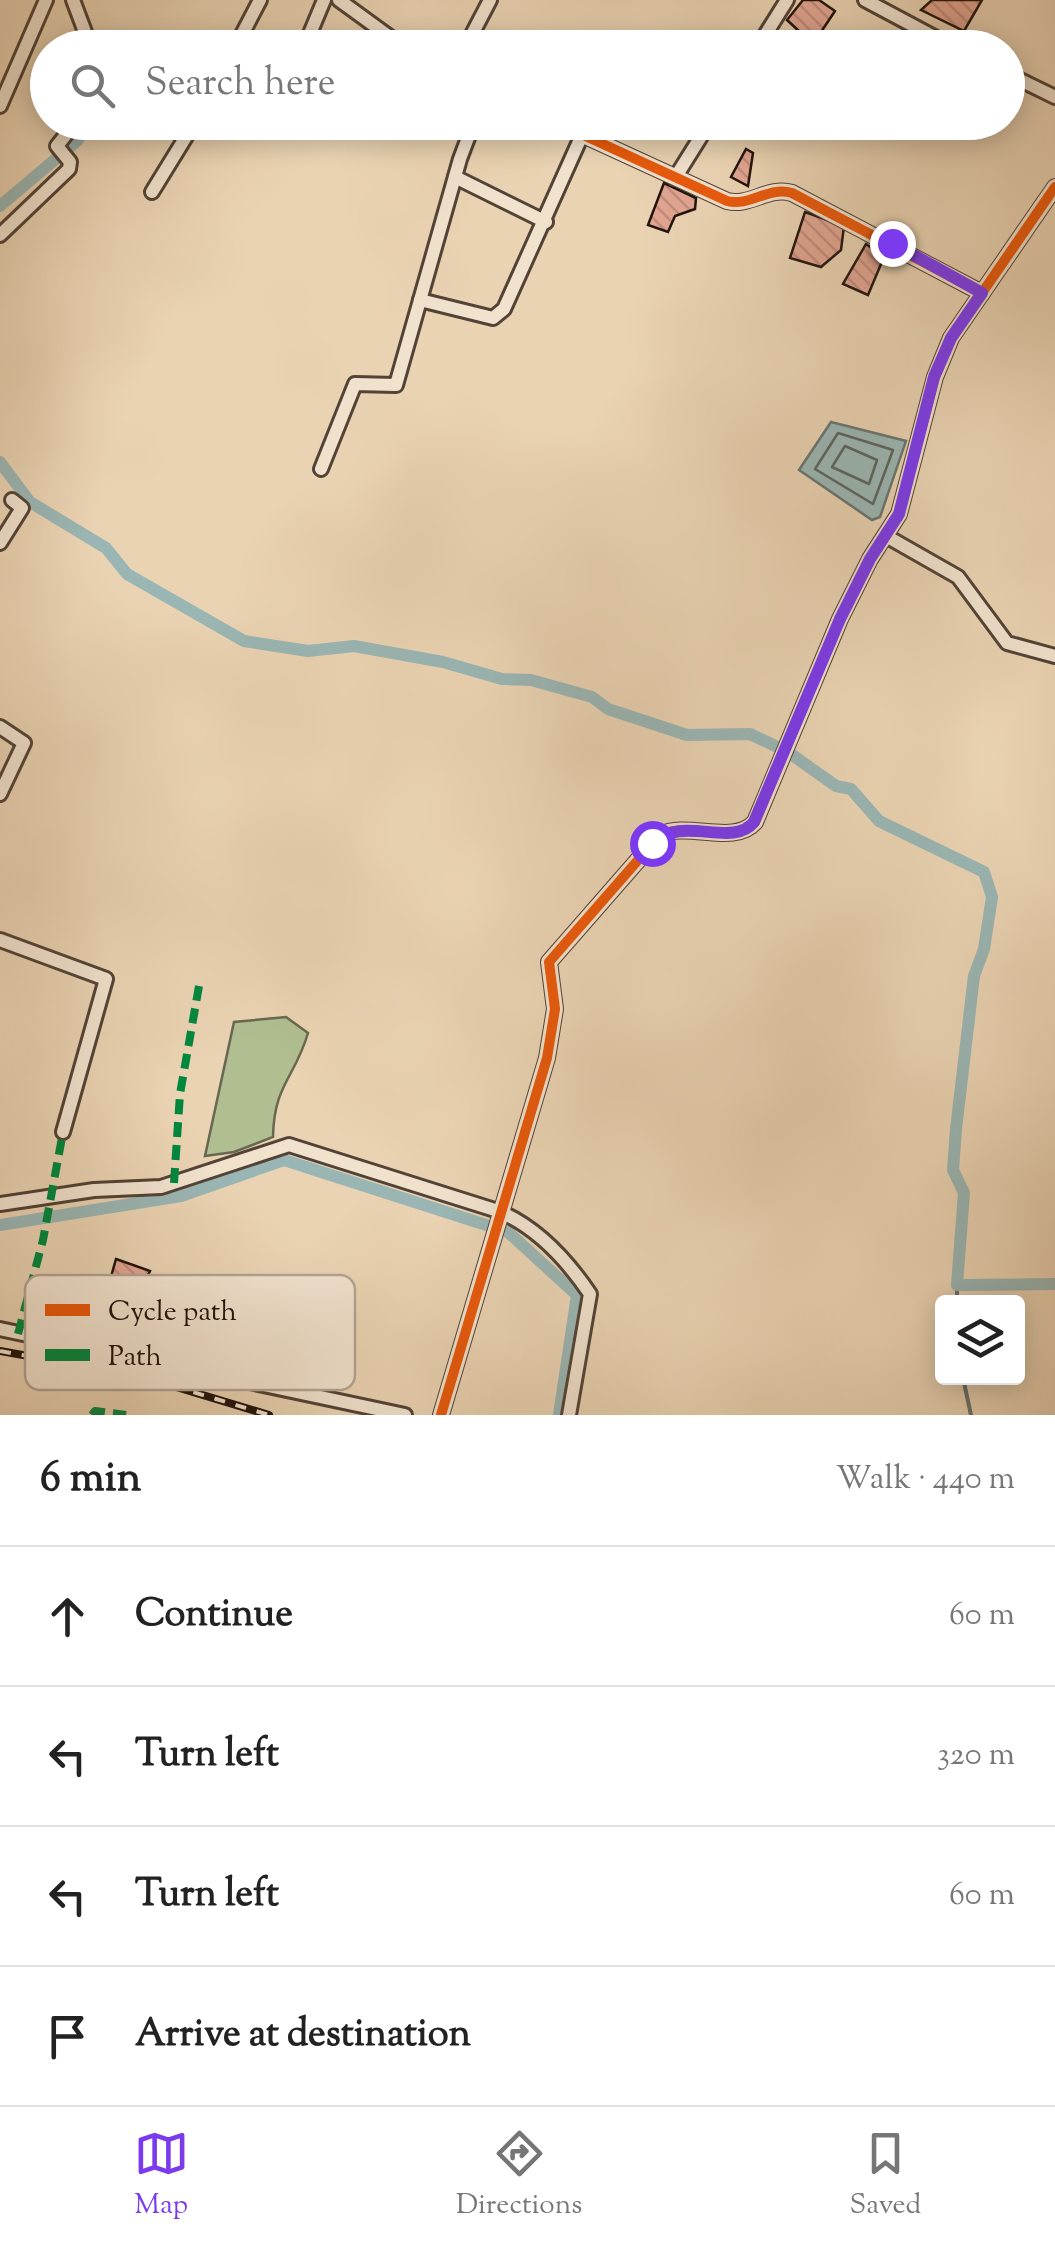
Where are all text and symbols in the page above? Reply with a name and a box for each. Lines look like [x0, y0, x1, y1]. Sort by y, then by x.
search box [30, 30, 1025, 140]
icon: search [65, 58, 120, 113]
text: Search here [145, 58, 336, 112]
route end [870, 221, 916, 267]
route start [630, 821, 676, 867]
legend [25, 1275, 355, 1390]
text: Cycle path [108, 1293, 237, 1333]
map controls [935, 1295, 1025, 1385]
button: layers [935, 1295, 1025, 1385]
text: Path [108, 1338, 162, 1378]
text: 6 min [40, 1450, 141, 1510]
text: Walk · 440 m [836, 1457, 1015, 1503]
icon: ahead [40, 1589, 95, 1644]
text: Continue [135, 1589, 293, 1643]
text: 60 m [949, 1593, 1015, 1639]
icon: left [40, 1729, 95, 1784]
text: Turn left [135, 1729, 279, 1783]
text: 320 m [937, 1733, 1015, 1779]
icon: left [40, 1869, 95, 1924]
text: Turn left [135, 1869, 279, 1923]
text: 60 m [949, 1873, 1015, 1919]
icon: arrive [40, 2009, 95, 2064]
text: Arrive at destination [135, 2009, 471, 2063]
tab: Map [134, 2126, 189, 2226]
tab: Directions [456, 2126, 582, 2226]
tab: Saved [849, 2126, 921, 2226]

